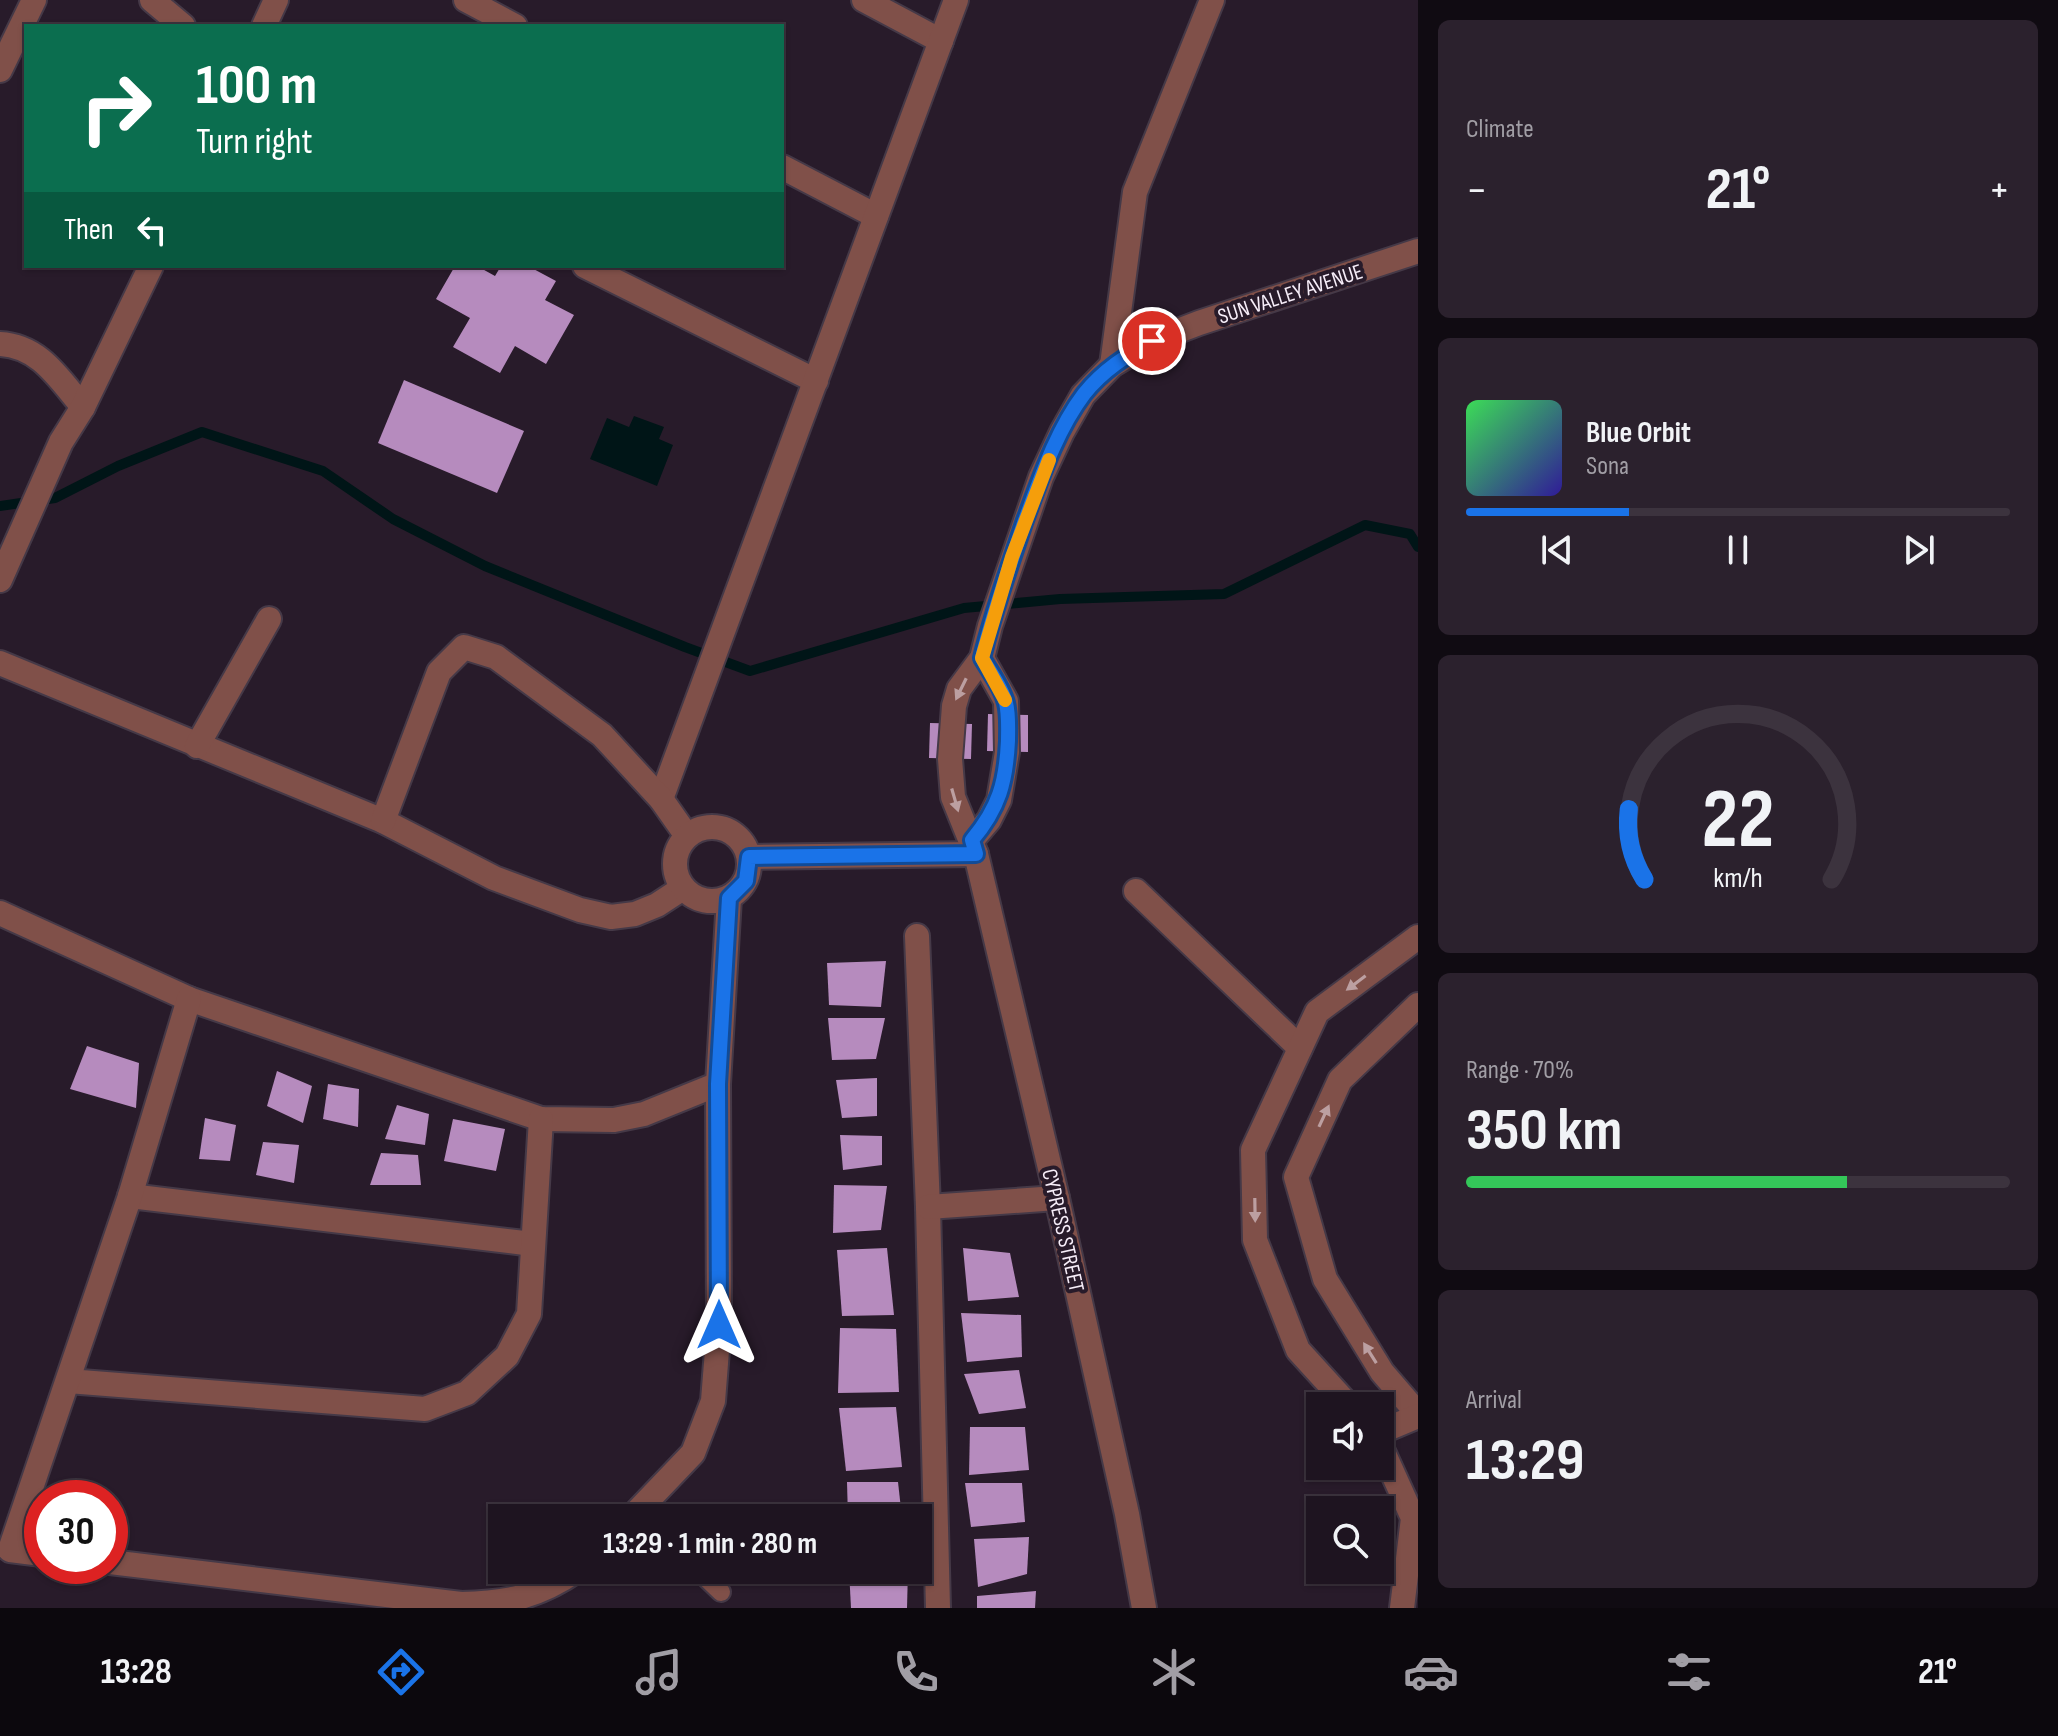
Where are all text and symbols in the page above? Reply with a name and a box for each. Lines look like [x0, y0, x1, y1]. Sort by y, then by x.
text: 100 m [196, 53, 317, 120]
icon: right [64, 56, 168, 160]
text: Climate [1466, 114, 1534, 145]
text: Turn right [196, 121, 313, 164]
text: 21° [1705, 154, 1771, 226]
text: − [1466, 164, 1488, 217]
text: + [1988, 164, 2010, 217]
icon: left [130, 208, 174, 252]
text: Then [64, 212, 114, 248]
street label: SUN VALLEY AVENUE [1215, 258, 1366, 331]
pin [1118, 307, 1186, 375]
icon: arrive [1130, 319, 1174, 363]
text: Blue Orbit [1586, 415, 1691, 451]
text: Sona [1586, 451, 1629, 482]
icon: previous [1535, 528, 1579, 572]
icon: pause [1716, 528, 1760, 572]
icon: next [1897, 528, 1941, 572]
one-way arrow [954, 677, 968, 700]
text: 22 [1702, 771, 1774, 871]
one-way arrow [949, 789, 962, 813]
text: km/h [1713, 861, 1763, 896]
one-way arrow [1345, 975, 1366, 991]
text: Range · 70% [1466, 1055, 1574, 1086]
text: 350 km [1466, 1095, 1622, 1167]
one-way arrow [1317, 1104, 1331, 1127]
street label: CYPRESS STREET [1035, 1166, 1090, 1295]
one-way arrow [1248, 1198, 1261, 1223]
position arrow [677, 1283, 761, 1367]
one-way arrow [1364, 1342, 1378, 1364]
text: Arrival [1466, 1385, 1522, 1416]
map controls [1306, 1392, 1394, 1584]
button: sound [1306, 1392, 1394, 1480]
text: 13:29 [1466, 1425, 1585, 1497]
speed limit sign: 30 [24, 1480, 128, 1584]
button: search [1306, 1496, 1394, 1584]
text: 13:29 · 1 min · 280 m [603, 1526, 817, 1562]
icon: directions [373, 1644, 429, 1700]
icon: music [631, 1644, 687, 1700]
icon: phone [888, 1644, 944, 1700]
icon: climate [1146, 1644, 1202, 1700]
icon: car [1403, 1644, 1459, 1700]
icon: filters [1661, 1644, 1717, 1700]
text: 13:28 [101, 1651, 172, 1694]
text: 21° [1918, 1651, 1957, 1694]

